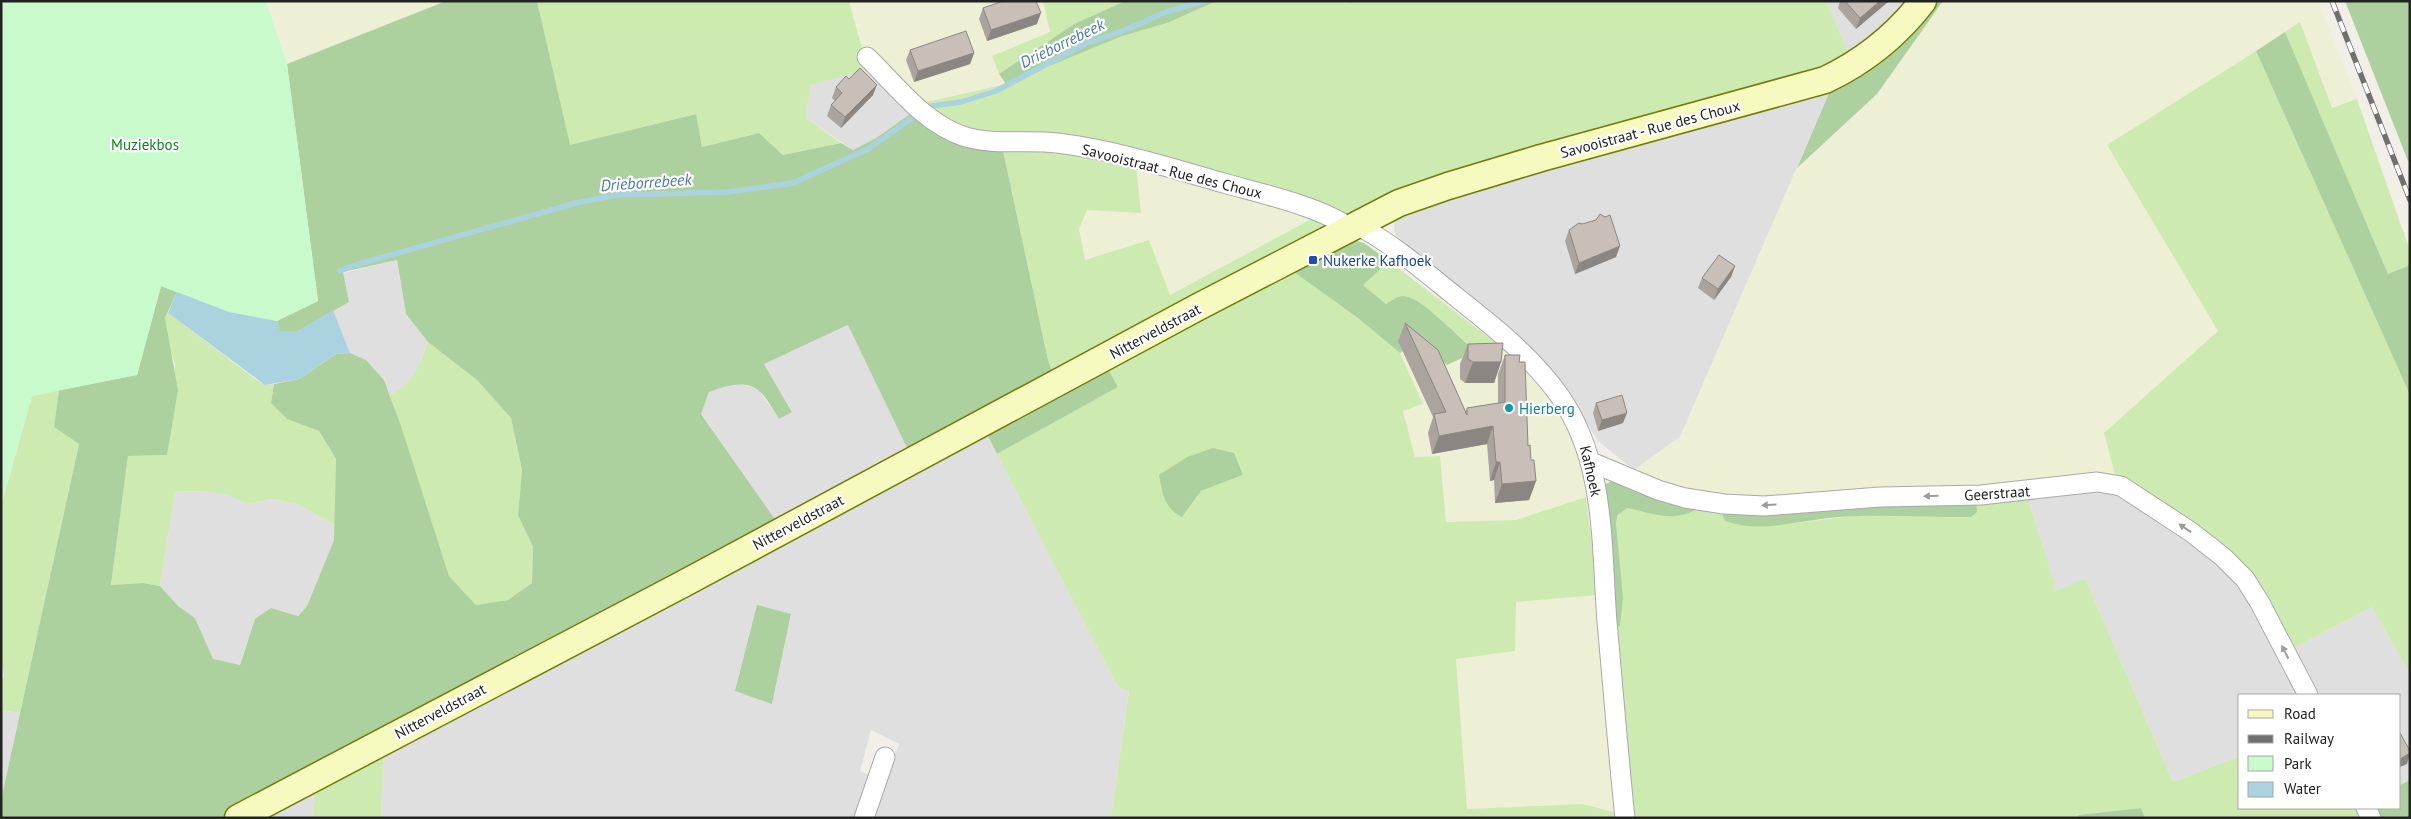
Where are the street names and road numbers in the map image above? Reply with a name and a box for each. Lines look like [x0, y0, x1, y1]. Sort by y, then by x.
street label: Savooistraat - Rue des Choux [1558, 96, 1742, 162]
street label: Savooistraat - Rue des Choux [1080, 139, 1264, 203]
street label: Nitterveldstraat [1106, 299, 1204, 363]
street label: Kafhoek [1576, 444, 1606, 499]
street label: Geerstraat [1964, 481, 2030, 505]
street label: Nitterveldstraat [749, 490, 847, 554]
street label: Nitterveldstraat [391, 679, 489, 743]

